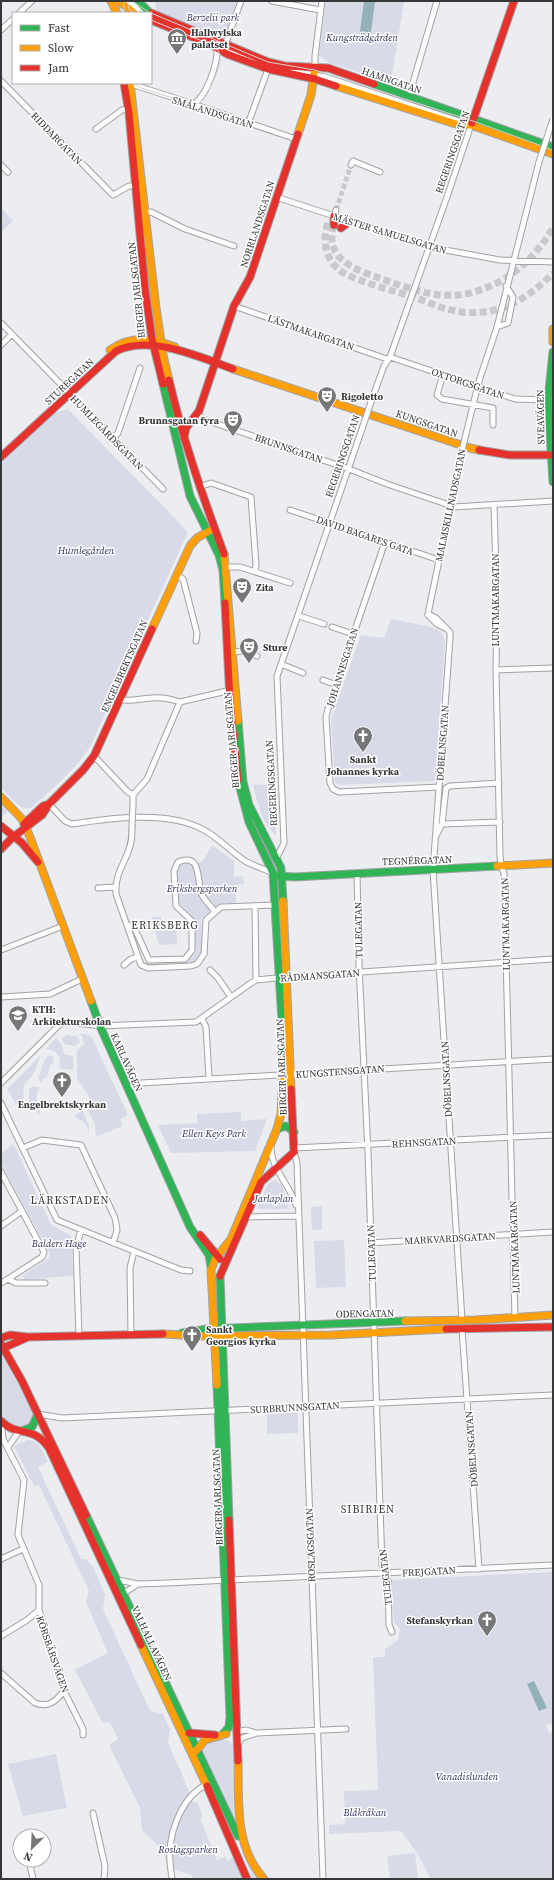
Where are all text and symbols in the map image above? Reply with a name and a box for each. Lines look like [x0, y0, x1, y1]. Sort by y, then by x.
park label: Berzelii park [186, 11, 240, 24]
legend [12, 12, 152, 84]
text: Fast [48, 20, 70, 36]
place label: Hallwylska palatset [191, 26, 243, 51]
museum icon: Hallwylska palatset [166, 27, 188, 55]
park label: Kungsträdgården [325, 31, 398, 44]
text: Slow [48, 40, 74, 56]
text: Jam [47, 60, 69, 76]
street label: HAMNGATAN [360, 64, 424, 97]
street label: SMÅLANDSGATAN [171, 93, 255, 132]
street label: RIDDARGATAN [28, 109, 85, 167]
street label: REGERINGSGATAN [432, 109, 473, 195]
street label: NORRLANDSGATAN [237, 179, 278, 269]
street label: MÄSTER SAMUELSGATAN [332, 210, 448, 257]
street label: BIRGER JARLSGATAN [125, 241, 148, 339]
street label: LÄSTMAKARGATAN [266, 312, 356, 353]
street label: STUREGATAN [42, 355, 97, 407]
street label: OXTORGSGATAN [430, 365, 506, 402]
theatre icon: Rigoletto [316, 385, 338, 413]
street label: SVEAVÄGEN [534, 389, 547, 445]
place label: Rigoletto [341, 390, 383, 403]
street label: HUMLEGÅRDSGATAN [67, 392, 146, 473]
street label: KUNGSGATAN [394, 407, 460, 440]
theatre icon: Brunnsgatan fyra [222, 409, 244, 437]
street label: REGERINGSGATAN [322, 413, 363, 499]
place label: Brunnsgatan fyra [138, 414, 220, 427]
street label: BRUNNSGATAN [253, 431, 325, 466]
street label: MALMSKILLNADSGATAN [432, 447, 469, 563]
street label: DAVID BAGARES GATA [314, 513, 416, 558]
park label: Humlegården [57, 544, 115, 557]
street label: LUNTMAKARGATAN [489, 553, 502, 647]
theatre icon: Zita [231, 576, 253, 604]
place label: Zita [256, 581, 274, 594]
street label: ENGELBREKTSGATAN [98, 618, 151, 715]
street label: JOHANNESGATAN [323, 626, 361, 709]
theatre icon: Sture [238, 636, 260, 664]
place label: Sture [263, 641, 288, 654]
street label: BIRGER JARLSGATAN [221, 691, 242, 789]
street label: DÖBELNSGATAN [433, 705, 452, 782]
church icon: Sankt Johannes kyrka [352, 725, 374, 753]
street label: REGERINGSGATAN [263, 739, 280, 827]
place label: Sankt Johannes kyrka [326, 753, 400, 778]
street label: TEGNÉRGATAN [382, 853, 452, 868]
street label: LUNTMAKARGATAN [498, 877, 513, 971]
park label: Eriksbergsparken [166, 882, 238, 895]
street label: TULEGATAN [352, 901, 365, 958]
district label: ERIKSBERG [131, 918, 199, 933]
street label: RÅDMANSGATAN [280, 966, 360, 985]
place label: KTH: Arkitekturskolan [32, 1003, 111, 1028]
school or university icon: KTH: Arkitekturskolan [7, 1004, 29, 1032]
street label: BIRGER JARLSGATAN [273, 1018, 290, 1116]
street label: KARLAVÄGEN [108, 1031, 145, 1094]
street label: DÖBELNSGATAN [438, 1041, 455, 1117]
street label: KUNGSTENSGATAN [295, 1062, 385, 1081]
church icon: Engelbrektskyrkan [51, 1070, 73, 1098]
place label: Engelbrektskyrkan [18, 1098, 106, 1111]
park label: Ellen Keys Park [181, 1127, 246, 1140]
street label: REHNSGATAN [391, 1134, 457, 1151]
park label: Jarlaplan [253, 1192, 294, 1205]
district label: LÄRKSTADEN [30, 1193, 110, 1208]
street label: LUNTMAKARGATAN [506, 1200, 523, 1294]
street label: TULEGATAN [364, 1224, 379, 1282]
street label: MARKVARDSGATAN [404, 1230, 496, 1247]
park label: Balders Hage [31, 1237, 86, 1250]
street label: ODENGATAN [336, 1306, 395, 1321]
place label: Sankt Georgios kyrka [206, 1323, 277, 1348]
church icon: Sankt Georgios kyrka [181, 1324, 203, 1352]
street label: SURBRUNNSGATAN [250, 1399, 340, 1416]
street label: DÖBELNSGATAN [462, 1410, 481, 1487]
street label: BIRGER JARLSGATAN [209, 1448, 226, 1546]
district label: SIBIRIEN [341, 1502, 395, 1517]
street label: ROSLAGSGATAN [303, 1508, 318, 1582]
street label: TULEGATAN [376, 1548, 395, 1606]
street label: FREJGATAN [402, 1564, 456, 1579]
street label: VALHALLAVÄGEN [128, 1604, 175, 1683]
church icon: Stefanskyrkan [476, 1609, 498, 1637]
street label: KÖRSBÄRSVÄGEN [33, 1614, 72, 1694]
place label: Stefanskyrkan [406, 1614, 473, 1627]
park label: Vanadislunden [436, 1770, 499, 1783]
park label: Blåkråkan [342, 1806, 387, 1819]
north arrow [12, 1828, 52, 1868]
park label: Roslagsparken [157, 1843, 218, 1856]
text: N [21, 1848, 35, 1865]

